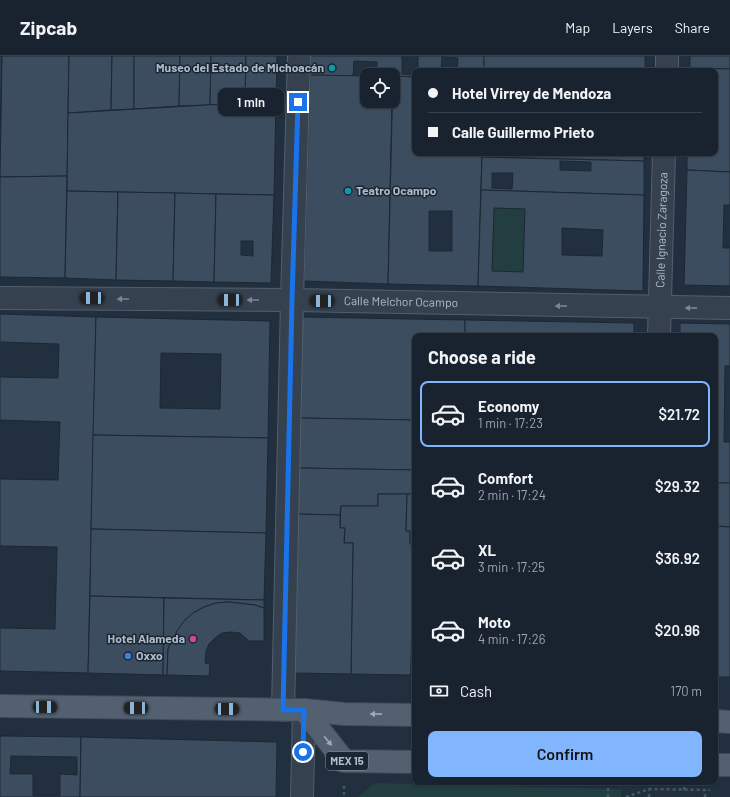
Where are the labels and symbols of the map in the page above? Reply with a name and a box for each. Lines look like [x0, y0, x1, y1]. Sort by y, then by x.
place label: Museo del Estado de Michoacán [156, 60, 324, 74]
marker: Museo del Estado de Michoacán [327, 63, 337, 73]
callout: 1 min [218, 88, 284, 116]
route end [289, 93, 307, 111]
street label: Calle Ignacio Zaragoza [652, 172, 669, 288]
place label: Teatro Ocampo [356, 183, 437, 197]
marker: Teatro Ocampo [343, 186, 353, 196]
car [80, 292, 104, 304]
street label: Calle Melchor Ocampo [344, 293, 458, 309]
car [218, 294, 242, 306]
car [310, 295, 334, 307]
one-way arrow [116, 296, 129, 302]
one-way arrow [246, 297, 259, 303]
one-way arrow [555, 302, 567, 309]
one-way arrow [684, 305, 697, 311]
place label: Hotel Alameda [108, 631, 185, 645]
marker: Hotel Alameda [188, 634, 198, 644]
place label: Oxxo [136, 648, 163, 662]
marker: Oxxo [123, 651, 133, 661]
car [33, 701, 57, 713]
car [124, 702, 148, 714]
car [215, 703, 239, 715]
one-way arrow [369, 711, 382, 717]
one-way arrow [324, 735, 332, 746]
route start [294, 743, 312, 761]
road number: MEX 15 [326, 752, 368, 770]

